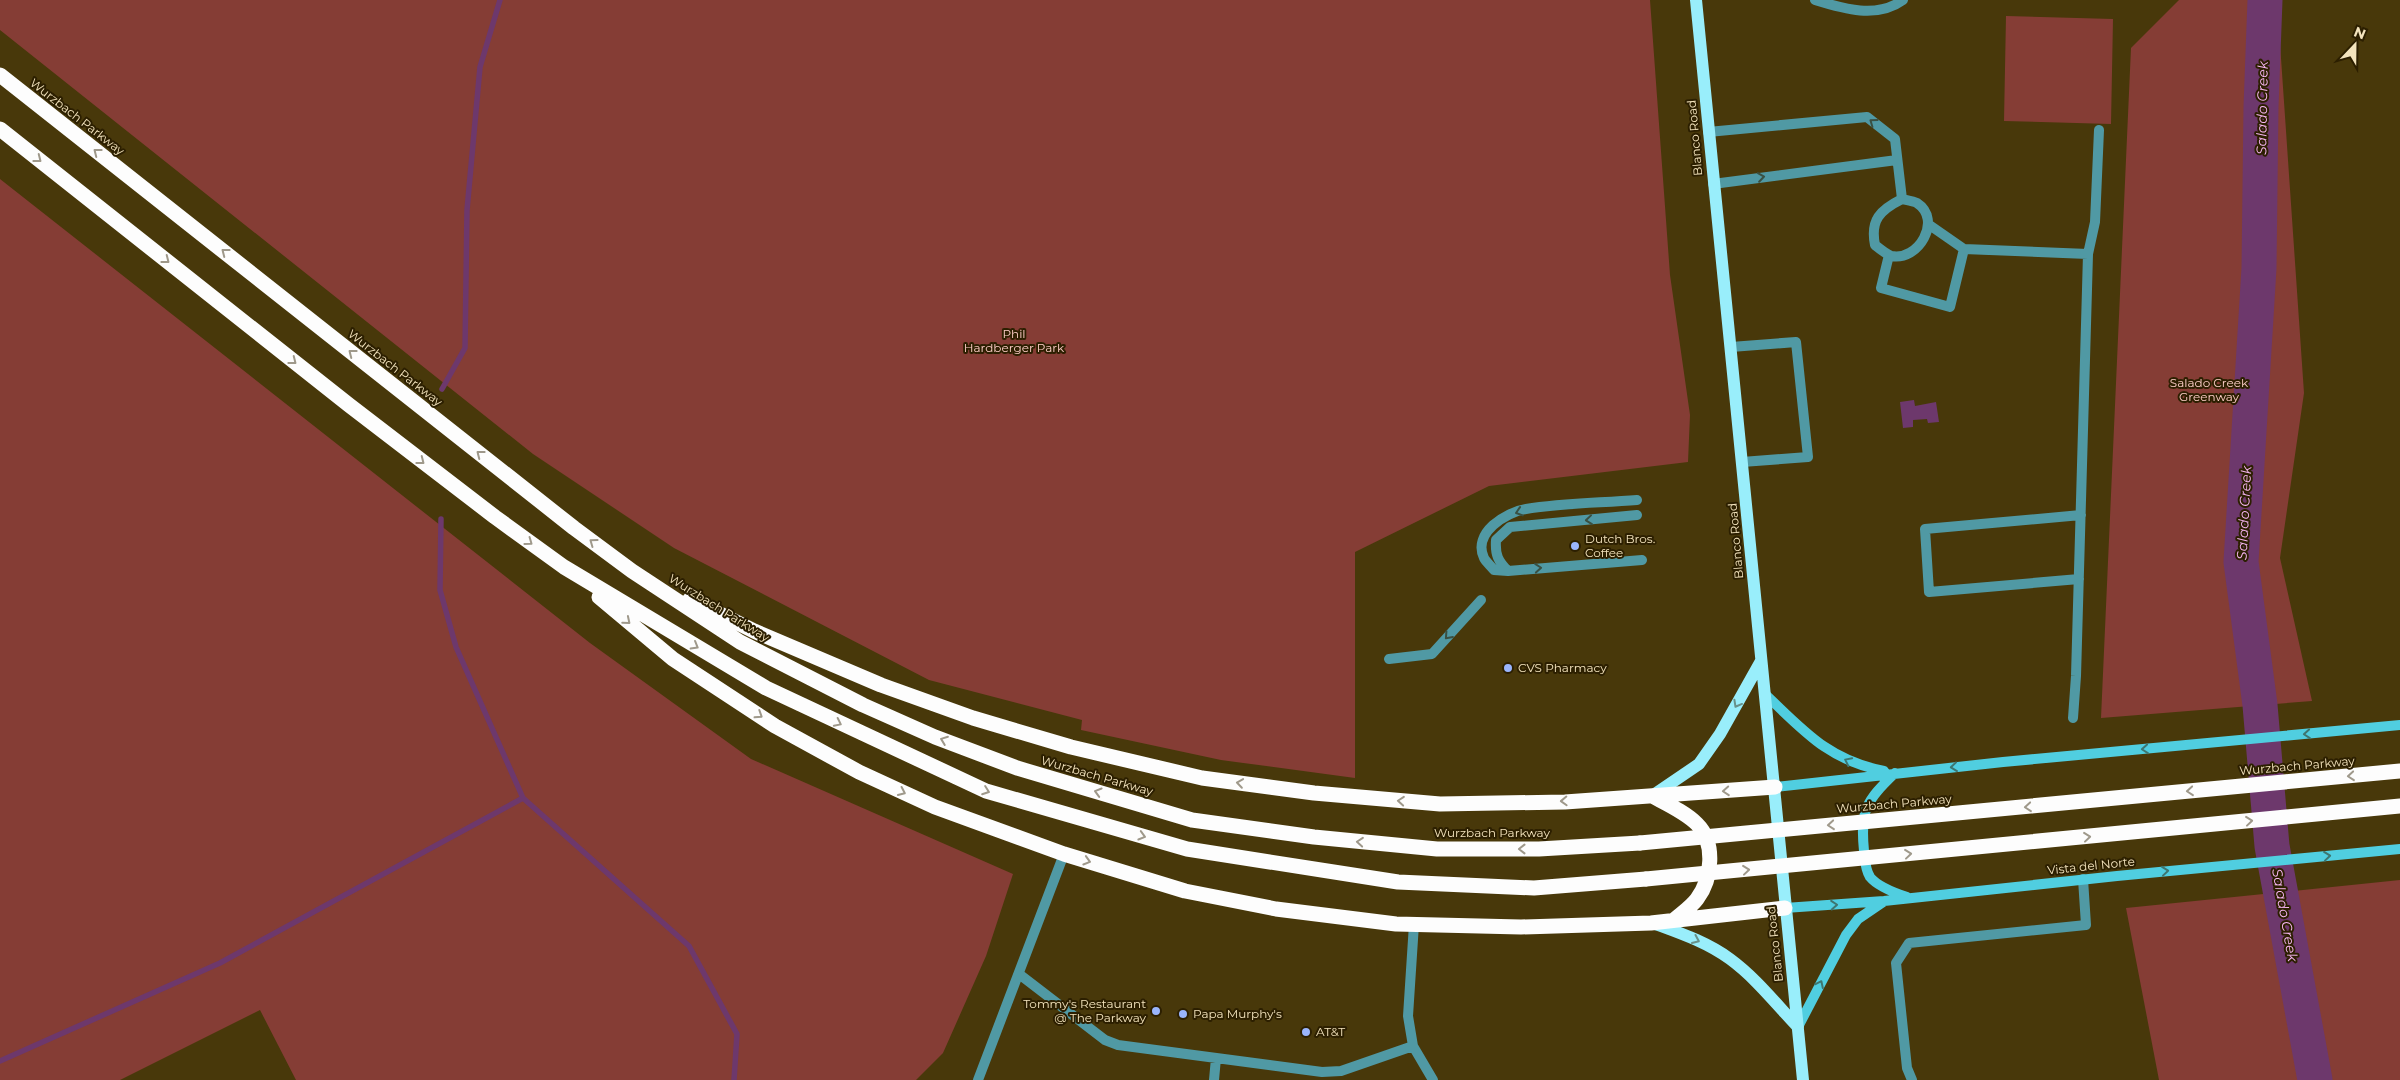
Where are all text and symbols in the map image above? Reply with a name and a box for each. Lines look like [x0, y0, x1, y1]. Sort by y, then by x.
north arrow [2330, 20, 2380, 70]
text: N [2351, 22, 2368, 43]
water label: Salado Creek [2252, 60, 2272, 155]
street label: Wurzbach Parkway [27, 75, 128, 158]
street label: Blanco Road [1684, 99, 1705, 177]
one-way arrow [1870, 120, 1879, 128]
one-way arrow [94, 149, 103, 157]
one-way arrow [32, 153, 42, 162]
one-way arrow [1757, 172, 1765, 183]
one-way arrow [221, 249, 230, 258]
one-way arrow [160, 254, 169, 262]
street label: Wurzbach Parkway [345, 326, 446, 409]
park label: Phil Hardberger Park [964, 326, 1065, 355]
one-way arrow [348, 350, 358, 359]
one-way arrow [287, 355, 296, 363]
park label: Salado Creek Greenway [2170, 375, 2249, 404]
one-way arrow [476, 450, 485, 459]
one-way arrow [415, 455, 424, 463]
water label: Salado Creek [2233, 465, 2255, 560]
street label: Blanco Road [1725, 502, 1746, 580]
one-way arrow [1515, 506, 1523, 516]
one-way arrow [1584, 514, 1592, 525]
place label: Dutch Bros. Coffee [1585, 531, 1655, 560]
one-way arrow [523, 536, 533, 545]
one-way arrow [589, 539, 599, 548]
marker: Dutch Bros. Coffee [1569, 540, 1581, 552]
one-way arrow [1534, 563, 1542, 574]
street label: Wurzbach Parkway [666, 571, 773, 645]
one-way arrow [622, 615, 631, 624]
one-way arrow [1445, 630, 1454, 639]
one-way arrow [690, 640, 699, 650]
place label: CVS Pharmacy [1518, 660, 1607, 675]
marker: CVS Pharmacy [1502, 662, 1514, 674]
one-way arrow [1733, 699, 1743, 708]
one-way arrow [754, 709, 763, 719]
one-way arrow [833, 717, 842, 727]
one-way arrow [2303, 728, 2311, 739]
one-way arrow [940, 736, 949, 746]
one-way arrow [2141, 743, 2149, 754]
street label: Wurzbach Parkway [1039, 752, 1155, 799]
street label: Wurzbach Parkway [2239, 753, 2356, 778]
one-way arrow [1844, 757, 1853, 767]
one-way arrow [1950, 761, 1958, 772]
one-way arrow [2347, 770, 2355, 781]
one-way arrow [1236, 778, 1244, 789]
one-way arrow [981, 785, 990, 795]
one-way arrow [1722, 785, 1730, 796]
one-way arrow [2185, 785, 2193, 796]
one-way arrow [897, 786, 906, 797]
one-way arrow [1094, 788, 1102, 798]
street label: Wurzbach Parkway [1836, 791, 1953, 816]
one-way arrow [1397, 796, 1405, 807]
one-way arrow [1560, 796, 1568, 807]
one-way arrow [2024, 801, 2032, 812]
one-way arrow [2245, 816, 2253, 827]
one-way arrow [1827, 820, 1835, 831]
street label: Wurzbach Parkway [1434, 825, 1550, 840]
one-way arrow [1137, 831, 1145, 841]
one-way arrow [2084, 831, 2092, 842]
one-way arrow [1355, 836, 1363, 847]
one-way arrow [1517, 844, 1525, 854]
one-way arrow [1905, 849, 1913, 860]
one-way arrow [2323, 850, 2331, 861]
street label: Vista del Norte [2046, 853, 2136, 878]
one-way arrow [1082, 856, 1091, 866]
one-way arrow [1743, 864, 1751, 875]
one-way arrow [2161, 866, 2169, 877]
water label: Salado Creek [2268, 867, 2302, 964]
one-way arrow [1830, 899, 1838, 910]
street label: Blanco Road [1763, 905, 1786, 983]
one-way arrow [1691, 933, 1700, 943]
one-way arrow [1814, 980, 1824, 989]
place label: Tommy's Restaurant @ The Parkway [1023, 996, 1146, 1025]
marker: Tommy's Restaurant @ The Parkway [1150, 1005, 1162, 1017]
place label: Papa Murphy's [1193, 1006, 1282, 1021]
marker: Papa Murphy's [1177, 1008, 1189, 1020]
place label: AT&T [1316, 1024, 1345, 1039]
marker: AT&T [1300, 1026, 1312, 1038]

